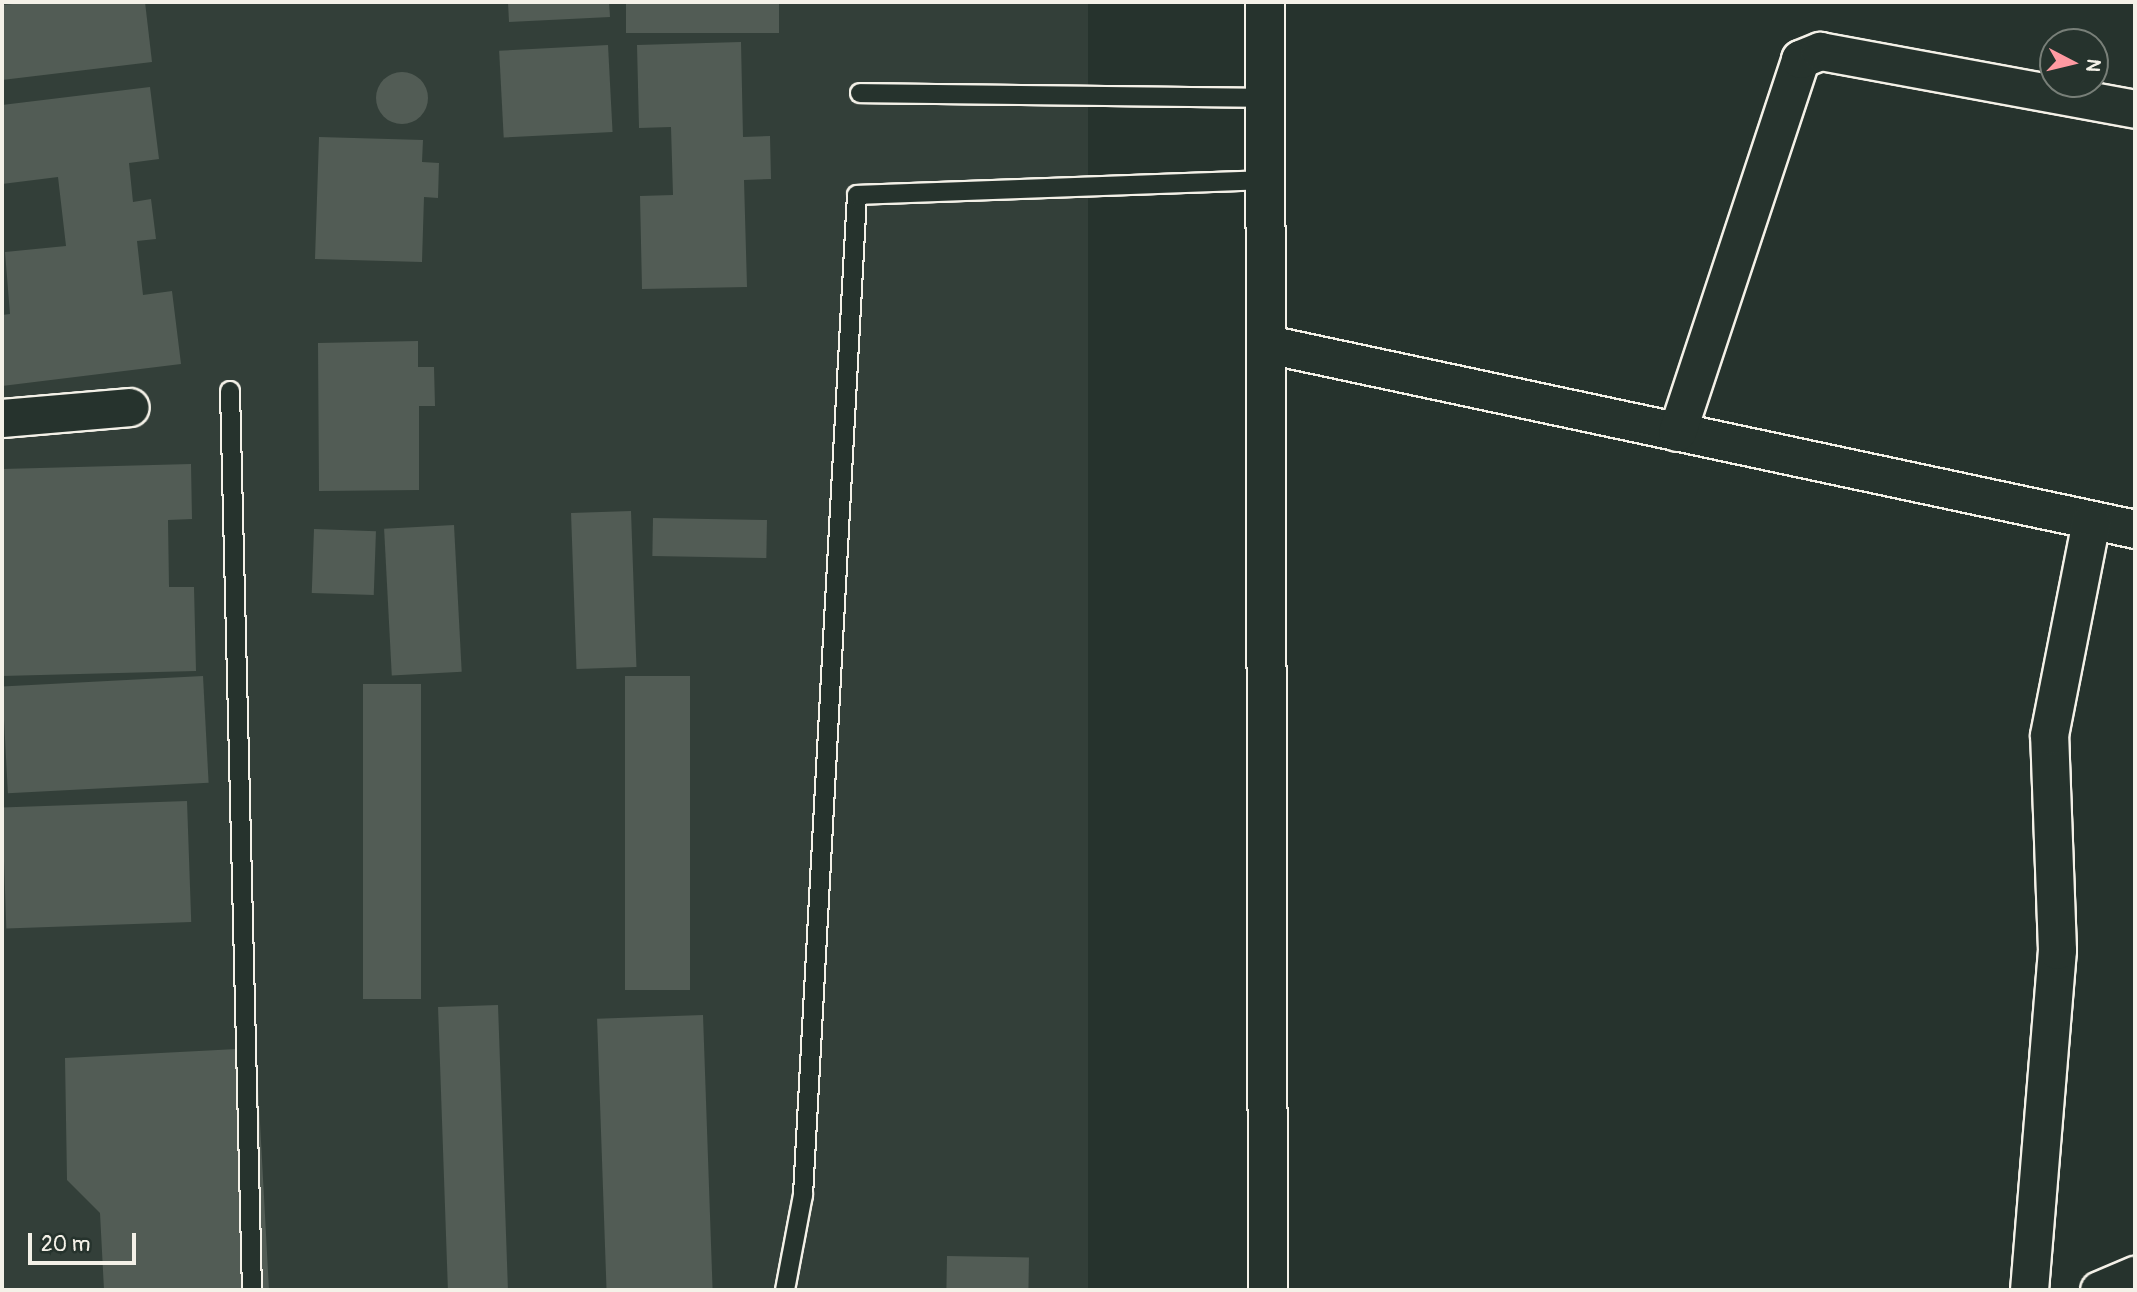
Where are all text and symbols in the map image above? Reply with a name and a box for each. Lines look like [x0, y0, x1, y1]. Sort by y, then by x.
north arrow [2039, 28, 2109, 98]
text: N [2080, 57, 2106, 73]
scale bar [32, 1218, 140, 1262]
text: 20 m [41, 1231, 90, 1258]

